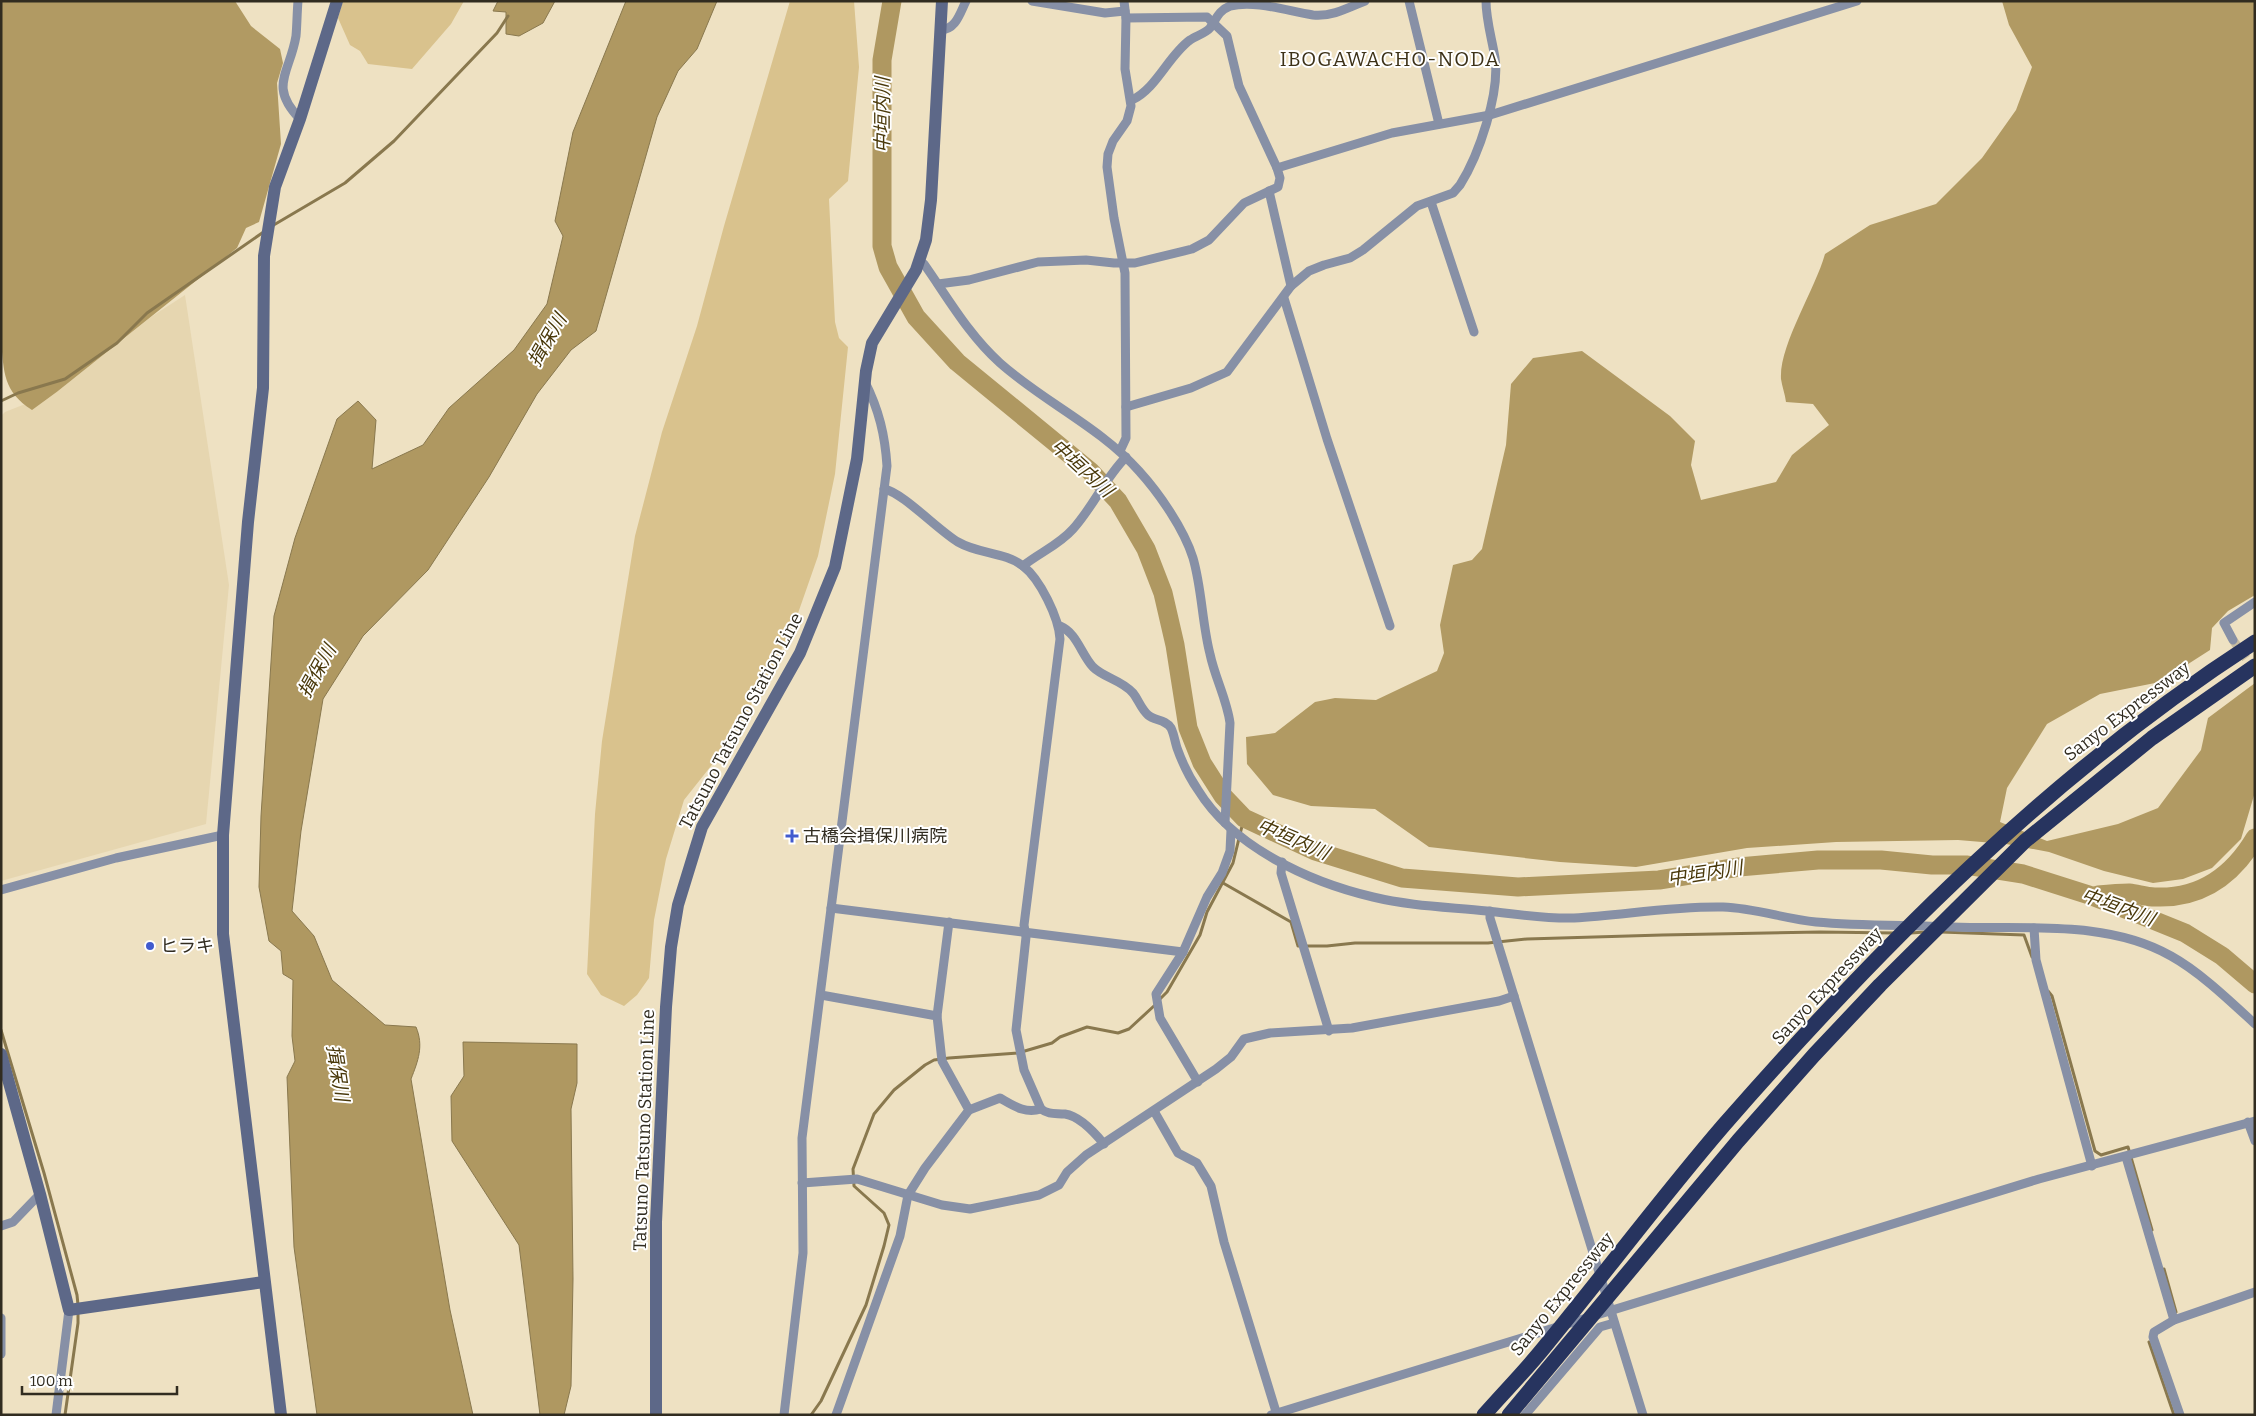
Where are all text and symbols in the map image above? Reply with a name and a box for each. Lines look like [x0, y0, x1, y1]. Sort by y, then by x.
district label: IBOGAWACHO-NODA [1280, 47, 1500, 71]
water label: 中垣内川 [871, 75, 894, 153]
water label: 揖保川 [523, 308, 572, 370]
water label: 中垣内川 [1046, 434, 1119, 503]
street label: Tatsuno Tatsuno Station Line [675, 609, 807, 833]
water label: 揖保川 [293, 639, 342, 702]
street label: Sanyo Expressway [2060, 656, 2195, 766]
water label: 中垣内川 [1254, 814, 1334, 865]
place label: 古橋会揖保川病院 [803, 825, 947, 847]
marker: 古橋会揖保川病院 [785, 829, 799, 843]
water label: 中垣内川 [1666, 855, 1746, 890]
water label: 中垣内川 [2078, 883, 2160, 931]
street label: Sanyo Expressway [1767, 922, 1887, 1049]
place label: ヒラキ [160, 935, 214, 957]
marker: ヒラキ [144, 940, 156, 952]
street label: Tatsuno Tatsuno Station Line [629, 1009, 659, 1251]
water label: 揖保川 [322, 1043, 354, 1105]
street label: Sanyo Expressway [1505, 1227, 1619, 1360]
scale bar [22, 1364, 178, 1396]
text: 100 m [30, 1372, 73, 1390]

